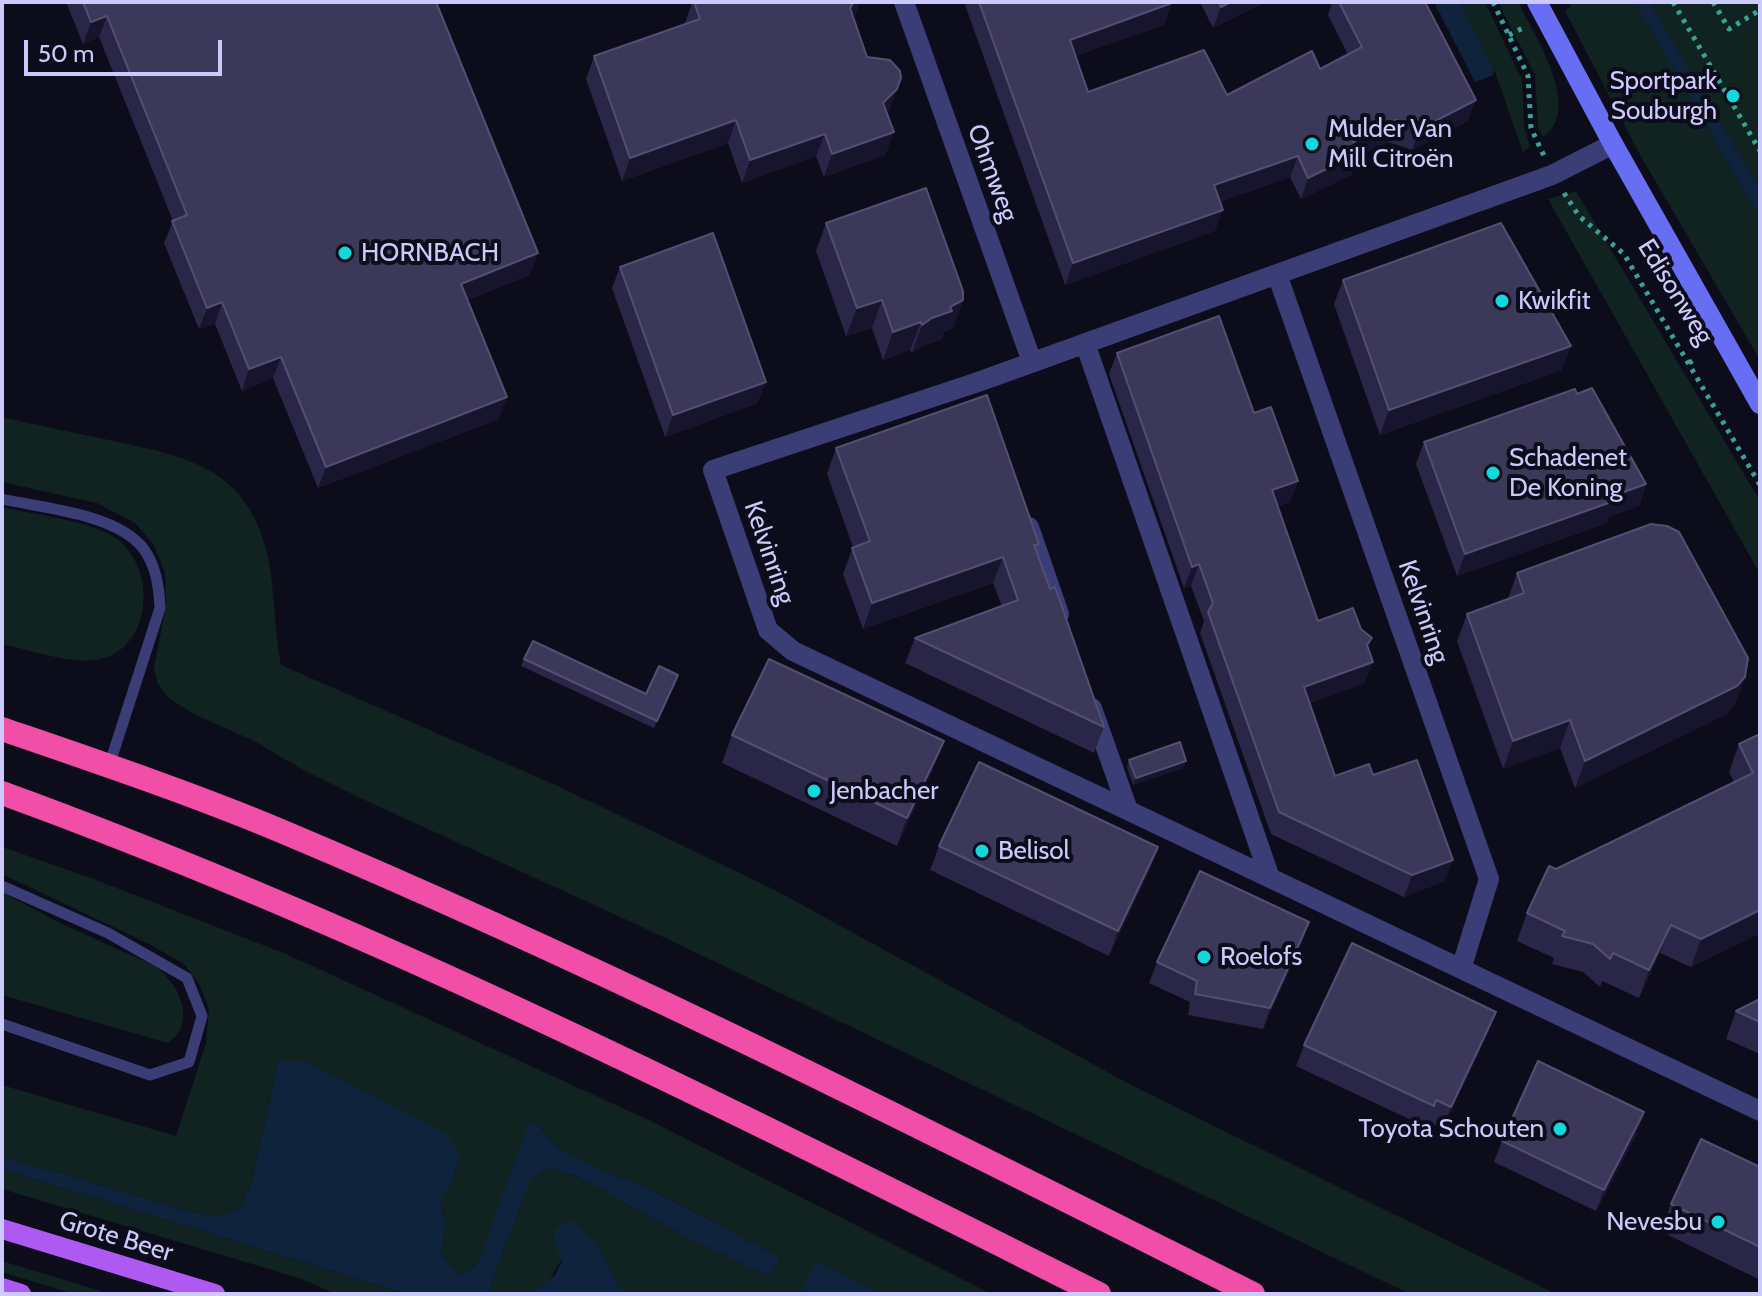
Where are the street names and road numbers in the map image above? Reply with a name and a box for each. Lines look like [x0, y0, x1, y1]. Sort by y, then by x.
street label: Ohmweg [960, 120, 1024, 226]
street label: Edisonweg [1630, 234, 1720, 350]
street label: Kelvinring [737, 497, 801, 609]
street label: Kelvinring [1391, 556, 1455, 668]
street label: Grote Beer [55, 1205, 177, 1269]

